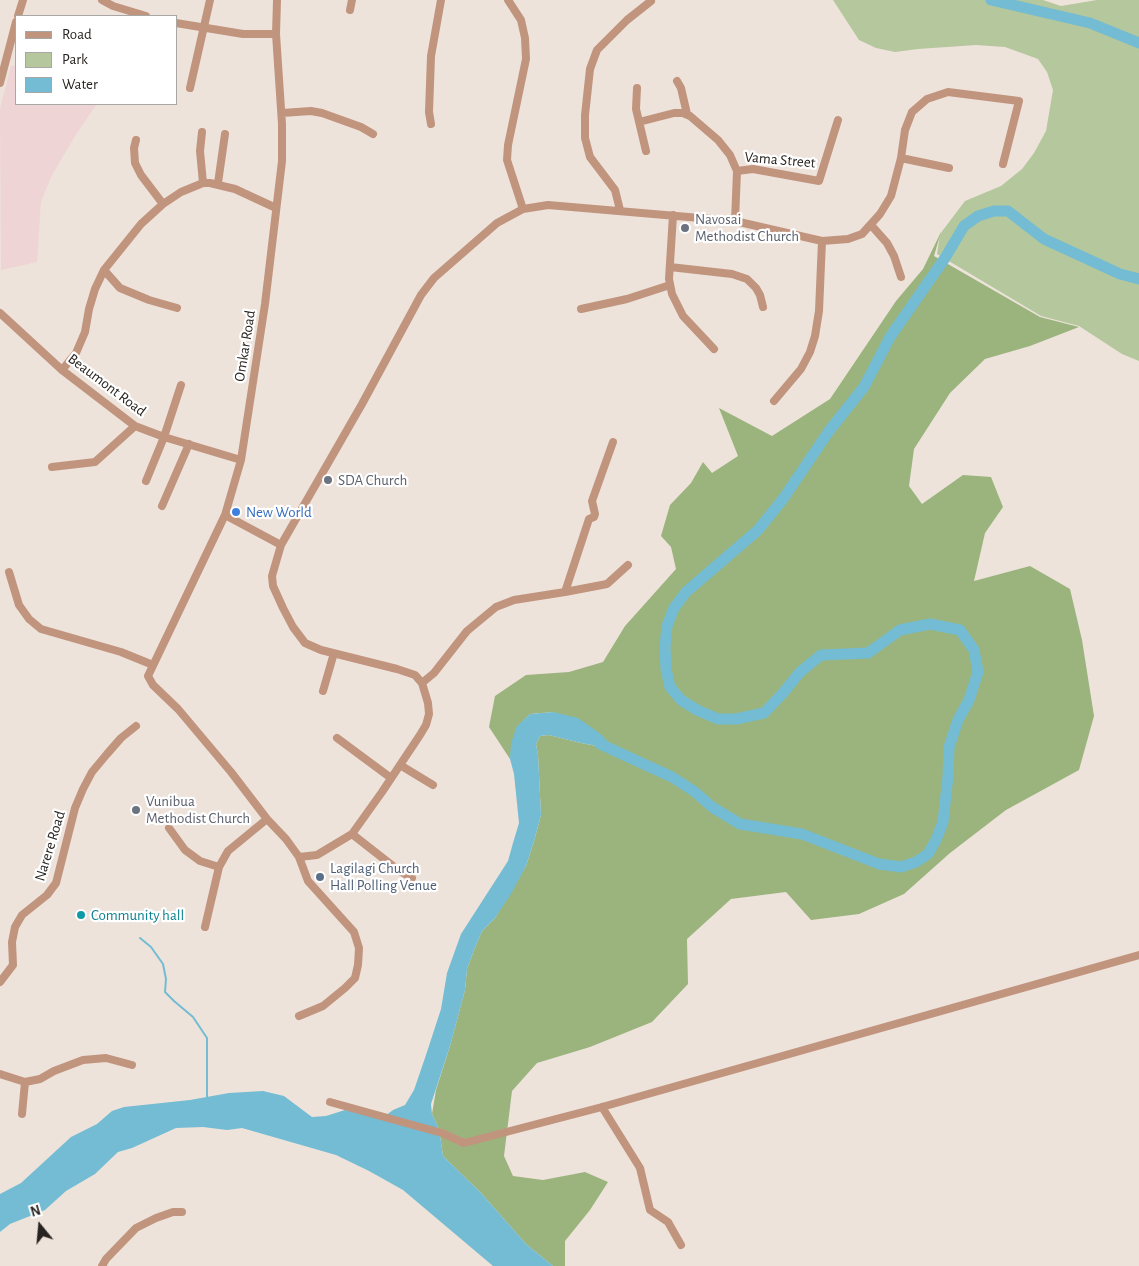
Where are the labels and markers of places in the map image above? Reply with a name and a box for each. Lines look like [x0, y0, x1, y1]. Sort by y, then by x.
place label: Navosai Methodist Church [695, 210, 799, 245]
marker: Navosai Methodist Church [679, 222, 691, 234]
place label: SDA Church [338, 471, 407, 489]
marker: SDA Church [322, 474, 334, 486]
place label: New World [246, 503, 312, 521]
marker: New World [230, 506, 242, 518]
place label: Vunibua Methodist Church [146, 792, 250, 827]
marker: Vunibua Methodist Church [130, 804, 142, 816]
place label: Lagilagi Church Hall Polling Venue [330, 859, 437, 894]
marker: Lagilagi Church Hall Polling Venue [314, 871, 326, 883]
place label: Community hall [91, 906, 184, 924]
marker: Community hall [75, 909, 87, 921]

